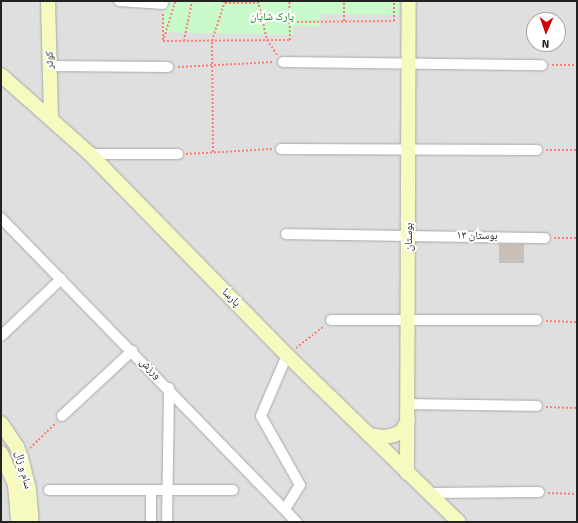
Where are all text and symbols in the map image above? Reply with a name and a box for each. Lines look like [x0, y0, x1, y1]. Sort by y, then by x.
park label: پارک شایان [250, 10, 294, 24]
north arrow [526, 12, 566, 52]
text: N [542, 37, 550, 50]
street label: کوثر [43, 51, 57, 69]
street label: بوستان [402, 223, 416, 251]
street label: بوستان ۱۳ [456, 229, 498, 243]
street label: پارسا [219, 286, 243, 310]
street label: ورزش [137, 356, 163, 382]
street label: سام و زال [12, 450, 34, 490]

